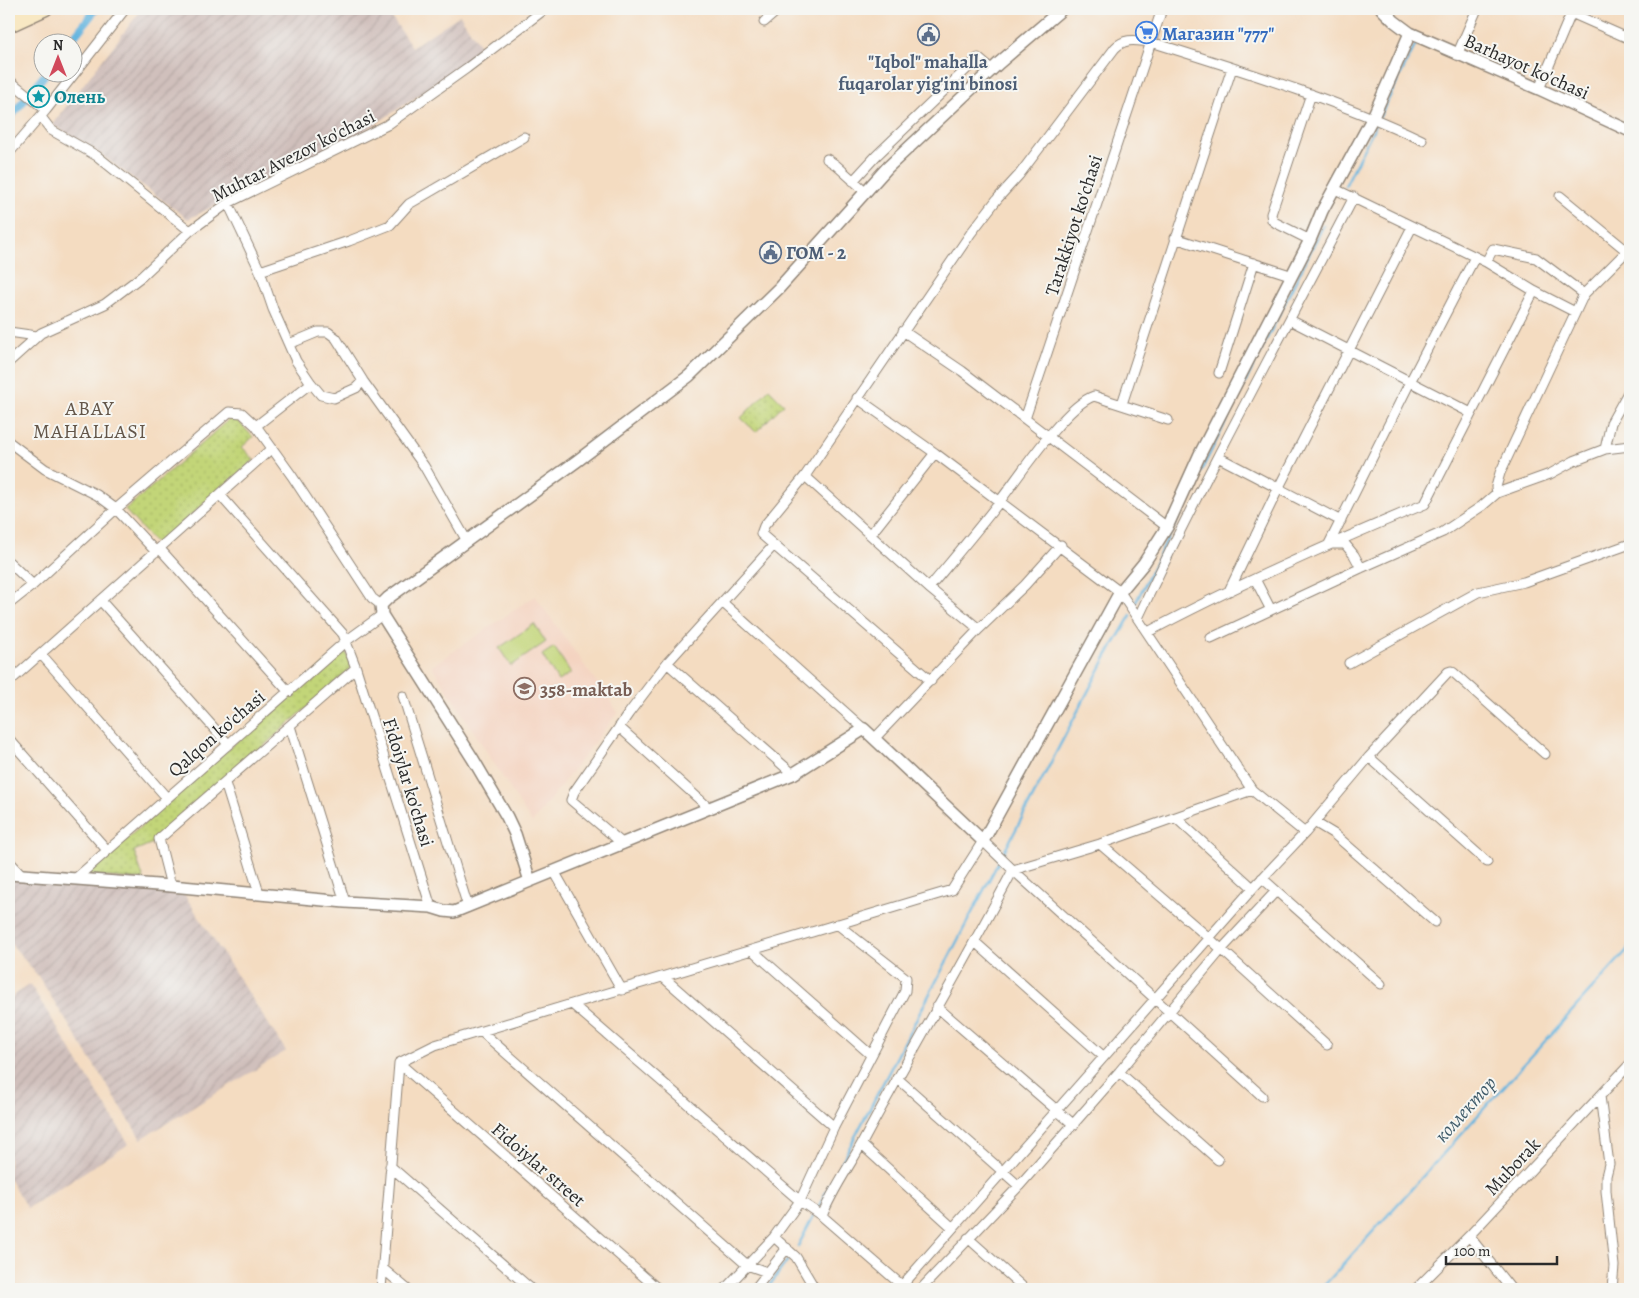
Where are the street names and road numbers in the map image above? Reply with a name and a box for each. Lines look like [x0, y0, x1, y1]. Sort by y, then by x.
street label: Barhayot ko'chasi [1460, 28, 1593, 106]
street label: Muhtar Avezov ko'chasi [207, 103, 380, 208]
street label: Tarakkiyot ko'chasi [1039, 151, 1109, 299]
street label: Qalqon ko'chasi [162, 684, 271, 783]
street label: Fidoiylar ko'chasi [376, 715, 440, 850]
street label: Fidoiylar street [486, 1117, 591, 1213]
street label: Muborak [1479, 1132, 1547, 1201]

